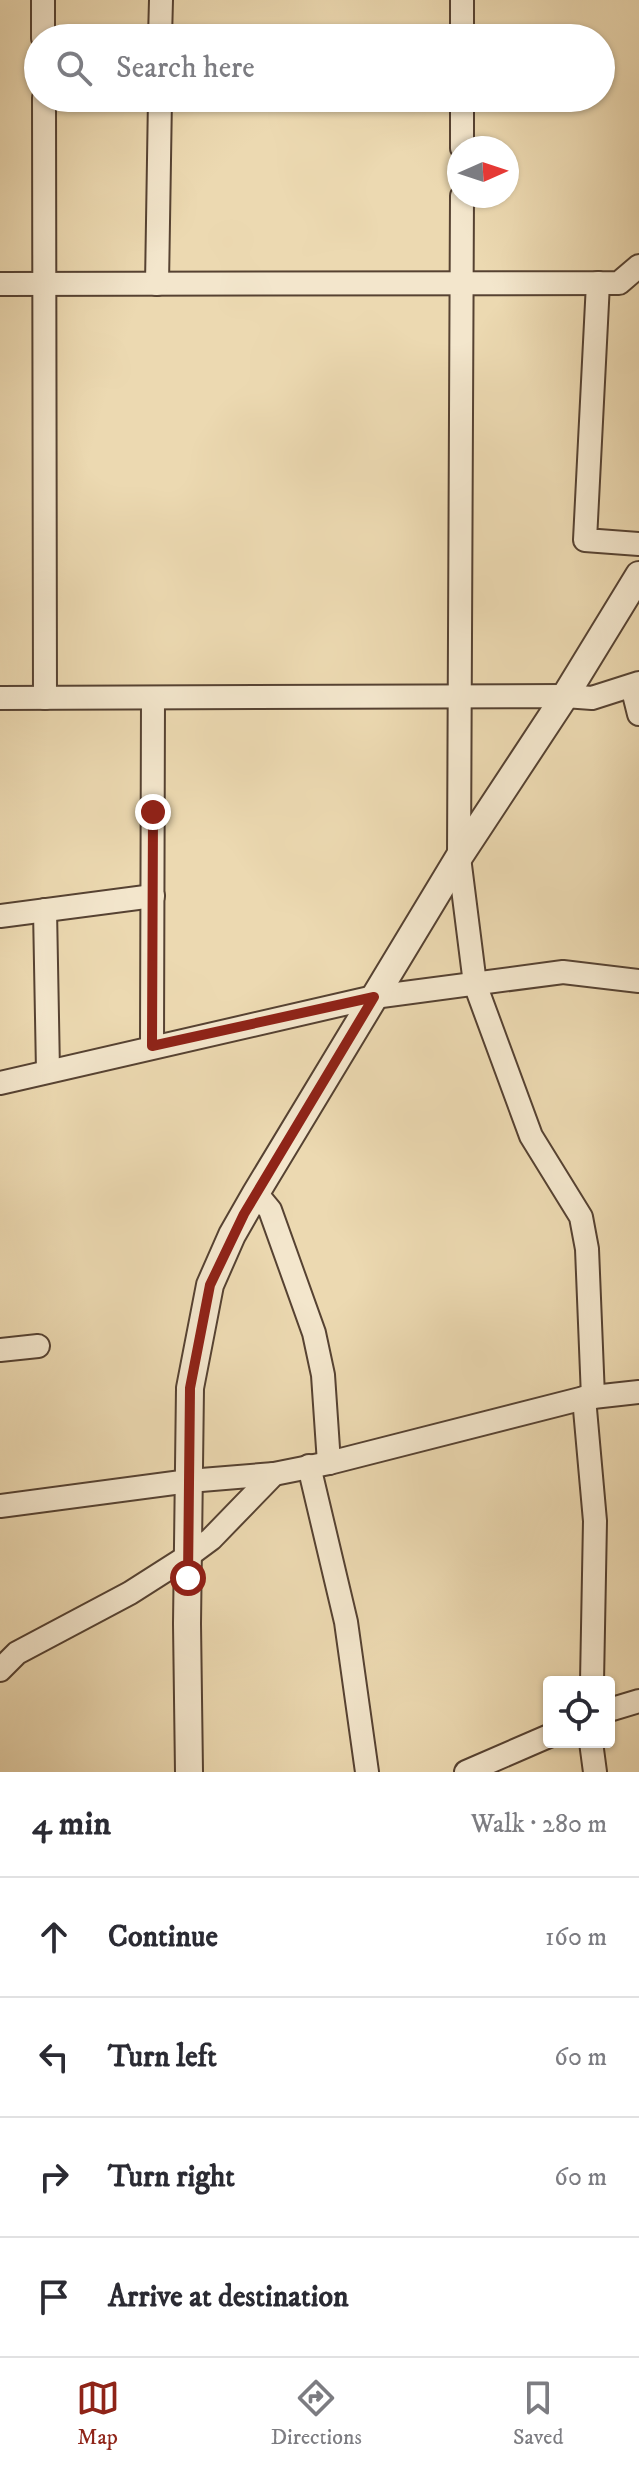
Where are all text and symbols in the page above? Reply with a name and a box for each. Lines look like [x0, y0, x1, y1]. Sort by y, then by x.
search box [24, 24, 615, 112]
icon: search [52, 46, 96, 90]
text: Search here [116, 50, 255, 87]
north arrow [447, 136, 519, 208]
route end [135, 794, 171, 830]
route start [170, 1560, 206, 1596]
map controls [543, 1676, 615, 1748]
button: locate [543, 1676, 615, 1748]
text: 4 min [32, 1803, 111, 1845]
text: Walk · 280 m [471, 1808, 607, 1841]
icon: ahead [32, 1915, 76, 1959]
text: Continue [108, 1919, 218, 1956]
text: 160 m [545, 1921, 607, 1954]
icon: left [32, 2035, 76, 2079]
text: Turn left [108, 2039, 217, 2076]
text: 60 m [554, 2041, 607, 2074]
icon: right [32, 2155, 76, 2199]
text: Turn right [108, 2159, 235, 2196]
text: 60 m [554, 2161, 607, 2194]
icon: arrive [32, 2275, 76, 2319]
text: Arrive at destination [108, 2279, 349, 2316]
tab: Map [76, 2376, 120, 2451]
tab: Directions [271, 2376, 362, 2451]
tab: Saved [513, 2376, 563, 2451]

